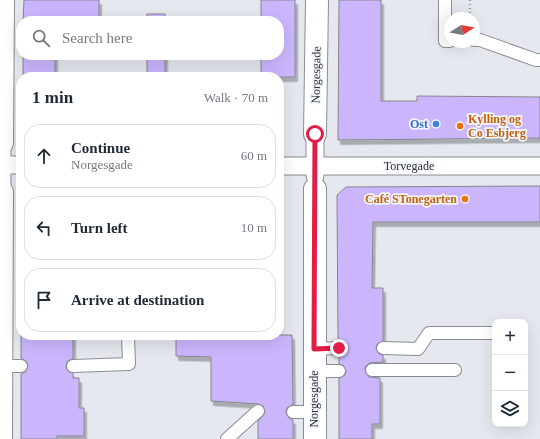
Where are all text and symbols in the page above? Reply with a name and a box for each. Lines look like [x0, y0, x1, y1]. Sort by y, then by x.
north arrow [444, 12, 480, 48]
search box [16, 16, 284, 60]
icon: search [30, 27, 52, 49]
text: Search here [62, 30, 132, 46]
street label: Norgesgade [309, 46, 323, 104]
text: 1 min [32, 88, 73, 107]
text: Walk · 70 m [204, 90, 268, 105]
place label: Kylling og Co Esbjerg [468, 112, 526, 140]
place label: Ost [410, 117, 428, 131]
marker: Ost [431, 119, 441, 129]
marker: Kylling og Co Esbjerg [455, 121, 465, 131]
route start [306, 125, 324, 143]
text: Continue [71, 140, 130, 156]
icon: ahead [33, 145, 55, 167]
text: 60 m [241, 148, 267, 163]
text: Norgesgade [71, 157, 133, 172]
street label: Torvegade [384, 159, 434, 173]
place label: Café STonegarten [365, 192, 457, 206]
marker: Café STonegarten [460, 194, 470, 204]
icon: left [33, 217, 55, 239]
text: Turn left [71, 220, 128, 236]
text: 10 m [241, 220, 267, 235]
icon: arrive [33, 289, 55, 311]
text: Arrive at destination [71, 292, 204, 308]
map controls [492, 319, 528, 427]
button: + [492, 319, 528, 355]
route end [330, 339, 348, 357]
button: − [492, 355, 528, 391]
street label: Norgesgade [307, 370, 321, 428]
button: layers [492, 391, 528, 427]

